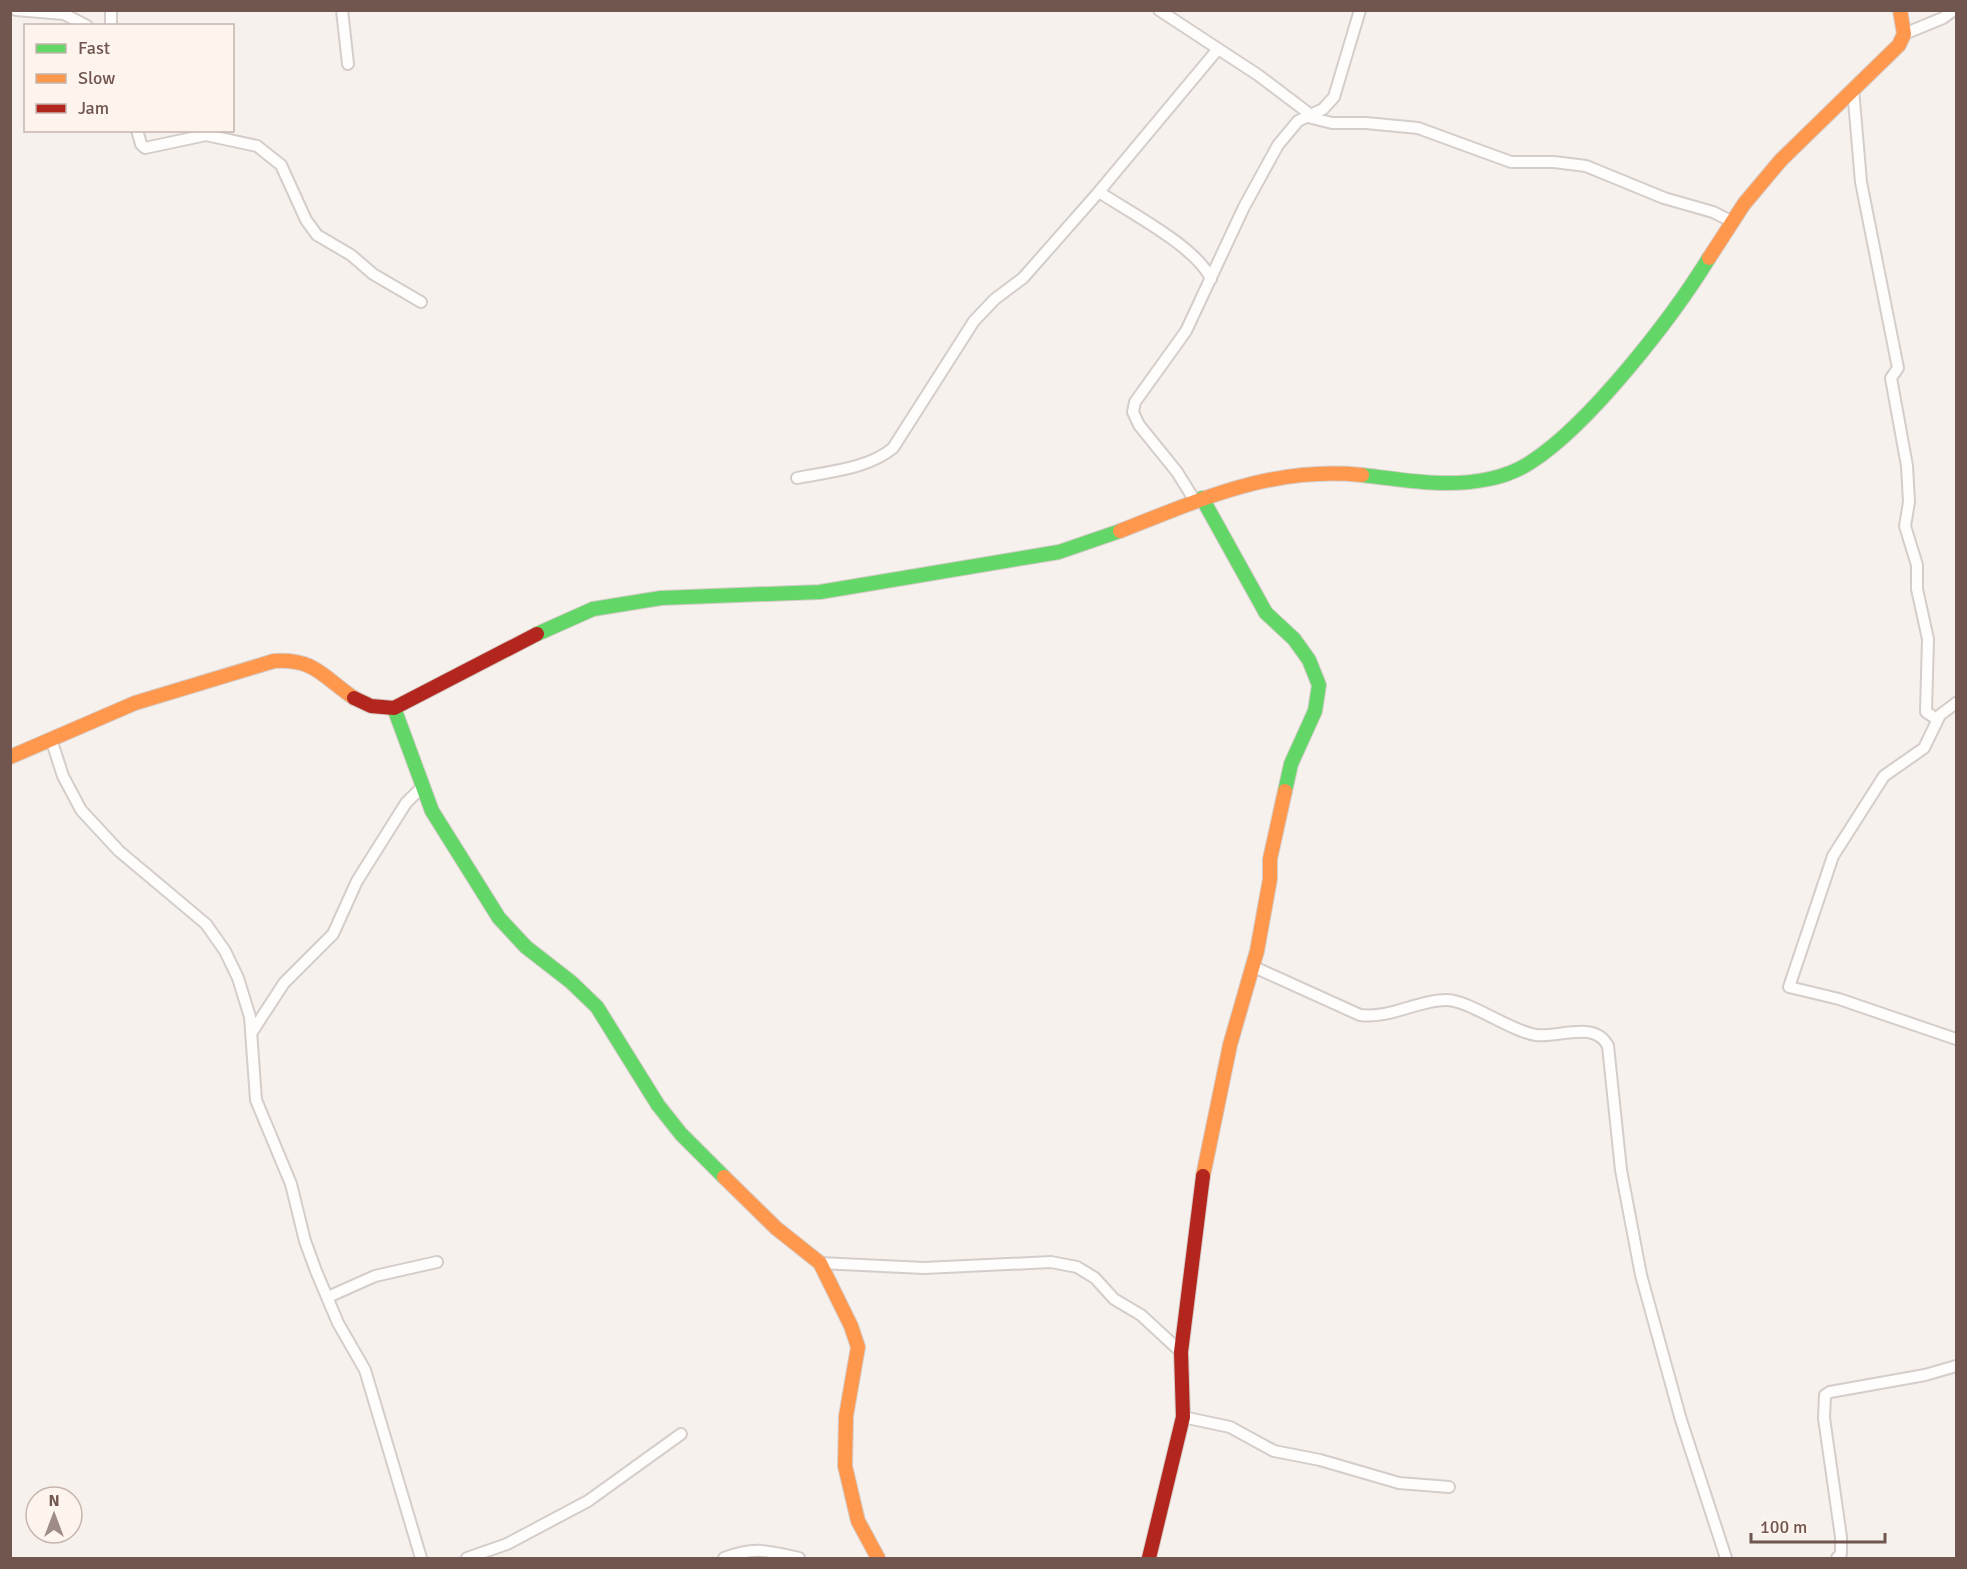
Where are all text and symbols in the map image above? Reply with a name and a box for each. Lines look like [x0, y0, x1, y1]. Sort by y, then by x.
legend [24, 24, 234, 132]
text: Fast [78, 37, 110, 59]
text: Slow [78, 67, 115, 89]
text: Jam [78, 97, 109, 119]
north arrow [24, 1485, 84, 1545]
text: N [48, 1491, 60, 1511]
scale bar [1751, 1506, 1884, 1544]
text: 100 m [1760, 1516, 1807, 1538]

